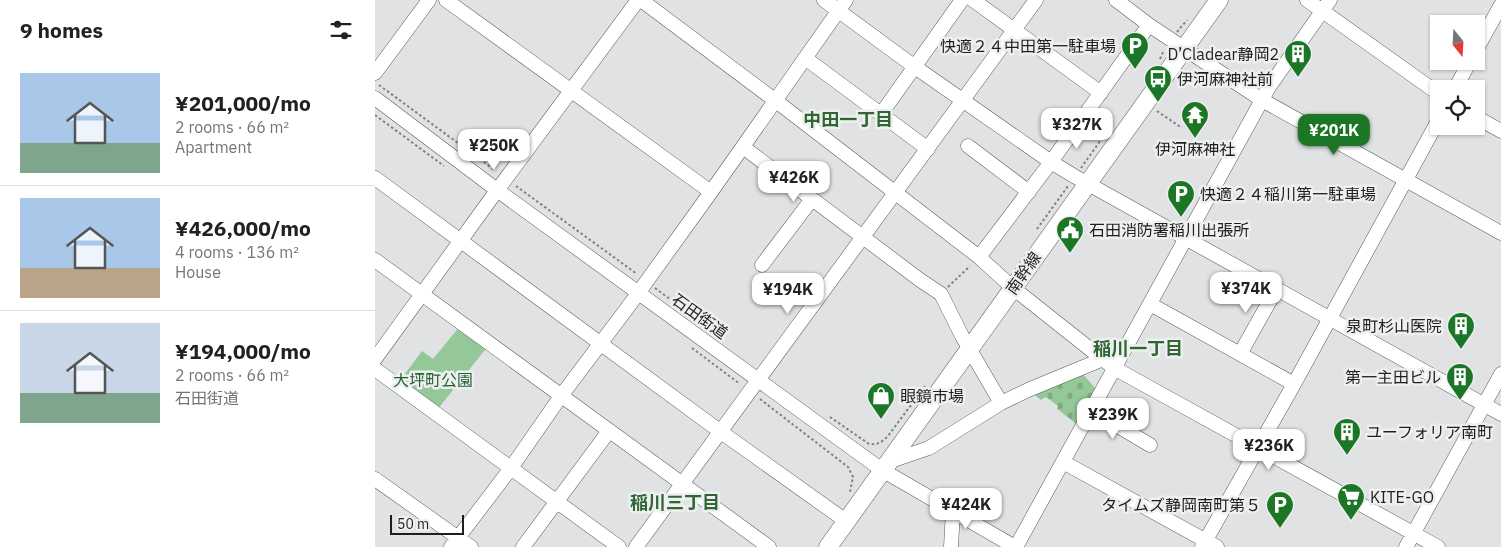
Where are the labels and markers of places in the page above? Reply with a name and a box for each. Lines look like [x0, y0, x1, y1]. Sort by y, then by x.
parking icon: 快適２４中田第一駐車場 [1120, 31, 1150, 70]
place label: 快適２４中田第一駐車場 [940, 36, 1116, 56]
building icon: D’Cladear静岡2 [1283, 39, 1313, 78]
place label: D’Cladear静岡2 [1167, 44, 1279, 64]
bus stop icon: 伊河麻神社前 [1143, 64, 1173, 103]
place label: 伊河麻神社前 [1177, 69, 1273, 89]
temple icon: 伊河麻神社 [1180, 100, 1210, 139]
pin: ¥327K [1042, 108, 1112, 150]
pin: ¥201K [1299, 114, 1369, 156]
pin: ¥250K [459, 128, 529, 171]
place label: 伊河麻神社 [1155, 139, 1235, 159]
pin: ¥426K [759, 160, 829, 203]
parking icon: 快適２４稲川第一駐車場 [1166, 179, 1196, 218]
place label: 快適２４稲川第一駐車場 [1200, 184, 1376, 204]
public building icon: 石田消防署稲川出張所 [1055, 215, 1085, 254]
place label: 石田消防署稲川出張所 [1089, 220, 1249, 240]
pin: ¥194K [753, 272, 823, 315]
pin: ¥374K [1211, 272, 1281, 314]
building icon: 泉町杉山医院 [1446, 311, 1476, 350]
place label: 泉町杉山医院 [1346, 316, 1442, 336]
building icon: 第一主田ビル [1445, 362, 1475, 401]
place label: 第一主田ビル [1345, 367, 1441, 387]
shop icon: 眼鏡市場 [866, 381, 896, 420]
place label: 眼鏡市場 [900, 386, 964, 406]
pin: ¥239K [1078, 398, 1148, 440]
building icon: ユーフォリア南町 [1332, 417, 1362, 456]
place label: ユーフォリア南町 [1366, 422, 1493, 442]
pin: ¥236K [1234, 428, 1304, 471]
supermarket icon: KITE-GO [1336, 482, 1366, 521]
place label: KITE-GO [1370, 487, 1434, 507]
pin: ¥424K [931, 488, 1001, 530]
parking icon: タイムズ静岡南町第５ [1265, 490, 1295, 529]
place label: タイムズ静岡南町第５ [1101, 495, 1261, 515]

